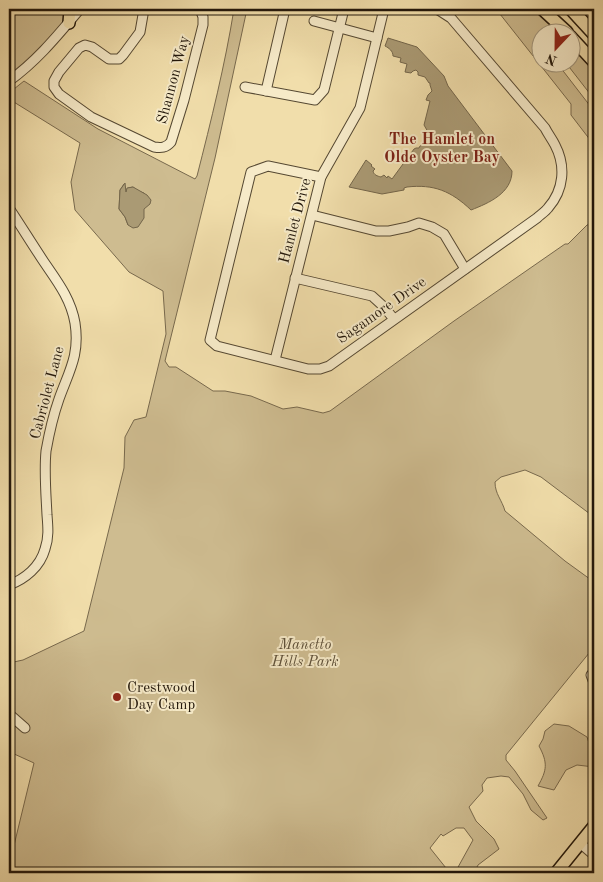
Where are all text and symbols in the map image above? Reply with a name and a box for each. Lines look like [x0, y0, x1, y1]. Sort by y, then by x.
north arrow [530, 22, 580, 72]
street label: Shannon Way [155, 34, 193, 126]
text: N [544, 51, 559, 68]
district label: The Hamlet on Olde Oyster Bay [384, 132, 500, 166]
street label: Hamlet Drive [277, 177, 315, 265]
street label: Sagamore Drive [335, 275, 429, 347]
street label: Cabriolet Lane [28, 345, 68, 441]
park label: Manetto Hills Park [270, 638, 339, 670]
place label: Crestwood Day Camp [127, 681, 196, 713]
marker: Crestwood Day Camp [111, 691, 123, 703]

